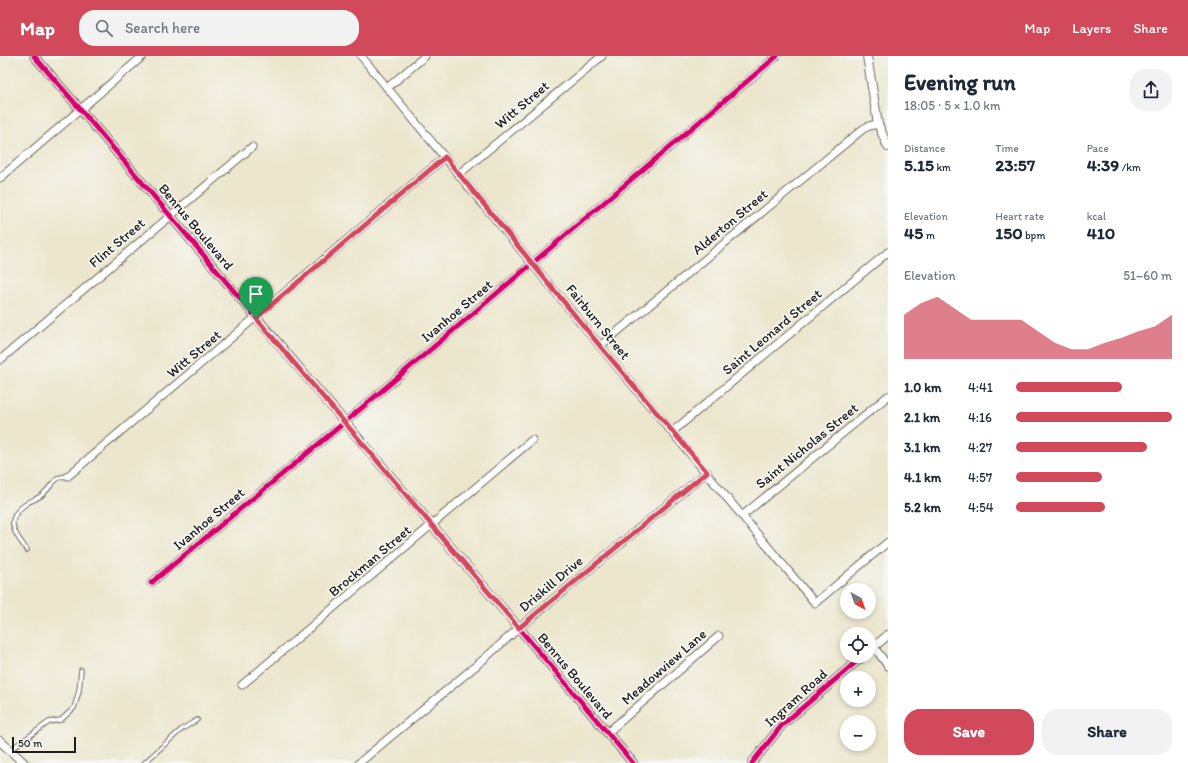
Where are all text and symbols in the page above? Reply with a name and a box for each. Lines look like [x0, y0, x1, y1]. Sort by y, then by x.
search box [79, 10, 359, 46]
text: Map [20, 17, 55, 40]
icon: search [93, 17, 115, 39]
text: Search here [125, 19, 200, 37]
text: Map [1025, 20, 1050, 37]
text: Layers [1072, 20, 1111, 37]
text: Share [1133, 20, 1168, 37]
text: Evening run [904, 69, 1016, 96]
button: share [1130, 69, 1172, 111]
street label: Witt Street [491, 77, 553, 133]
text: 18:05 · 5 × 1.0 km [904, 98, 1001, 113]
text: Distance [904, 142, 945, 155]
text: Time [995, 142, 1019, 155]
text: Pace [1087, 142, 1109, 155]
text: 5.15 [904, 155, 934, 175]
text: 23:57 [995, 155, 1035, 175]
text: 4:39 [1087, 155, 1119, 175]
text: km [934, 161, 951, 174]
text: /km [1119, 161, 1141, 174]
street label: Benrus Boulevard [155, 180, 237, 274]
street label: Alderton Street [689, 186, 771, 258]
text: Elevation [904, 210, 948, 223]
text: Heart rate [995, 210, 1044, 223]
text: kcal [1087, 210, 1106, 223]
street label: Flint Street [86, 215, 148, 271]
text: 45 [904, 223, 923, 243]
text: 150 [995, 223, 1023, 243]
text: 410 [1087, 223, 1115, 243]
text: m [923, 229, 935, 242]
text: bpm [1023, 229, 1046, 242]
text: Elevation [904, 268, 956, 283]
text: 51–60 m [1123, 268, 1172, 283]
street label: Ivanhoe Street [418, 276, 496, 346]
pin [239, 277, 273, 318]
street label: Fairburn Street [562, 281, 634, 363]
icon: arrive [245, 283, 267, 305]
street label: Saint Leonard Street [719, 286, 825, 378]
street label: Witt Street [163, 326, 225, 382]
text: 1.0 km [904, 380, 941, 395]
text: 4:41 [968, 380, 993, 395]
street label: Saint Nicholas Street [752, 400, 862, 492]
text: 2.1 km [904, 410, 940, 425]
text: 4:16 [968, 410, 992, 425]
text: 3.1 km [904, 440, 940, 455]
text: 4:27 [968, 440, 992, 455]
text: 4.1 km [904, 470, 941, 485]
text: 4:57 [968, 470, 992, 485]
street label: Ivanhoe Street [170, 484, 248, 554]
text: 5.2 km [904, 500, 941, 515]
text: 4:54 [968, 500, 994, 515]
street label: Brockman Street [325, 522, 415, 600]
street label: Driskill Drive [516, 552, 587, 616]
north arrow [840, 583, 876, 619]
map controls [840, 583, 876, 751]
street label: Meadowview Lane [618, 625, 710, 708]
button: locate [840, 627, 876, 663]
street label: Benrus Boulevard [534, 629, 616, 723]
street label: Ingram Road [761, 665, 831, 731]
button: + [840, 671, 876, 707]
button: Save [904, 709, 1034, 755]
button: Share [1042, 709, 1172, 755]
button: − [840, 715, 876, 751]
scale bar [12, 735, 76, 754]
text: 50 m [18, 737, 42, 750]

